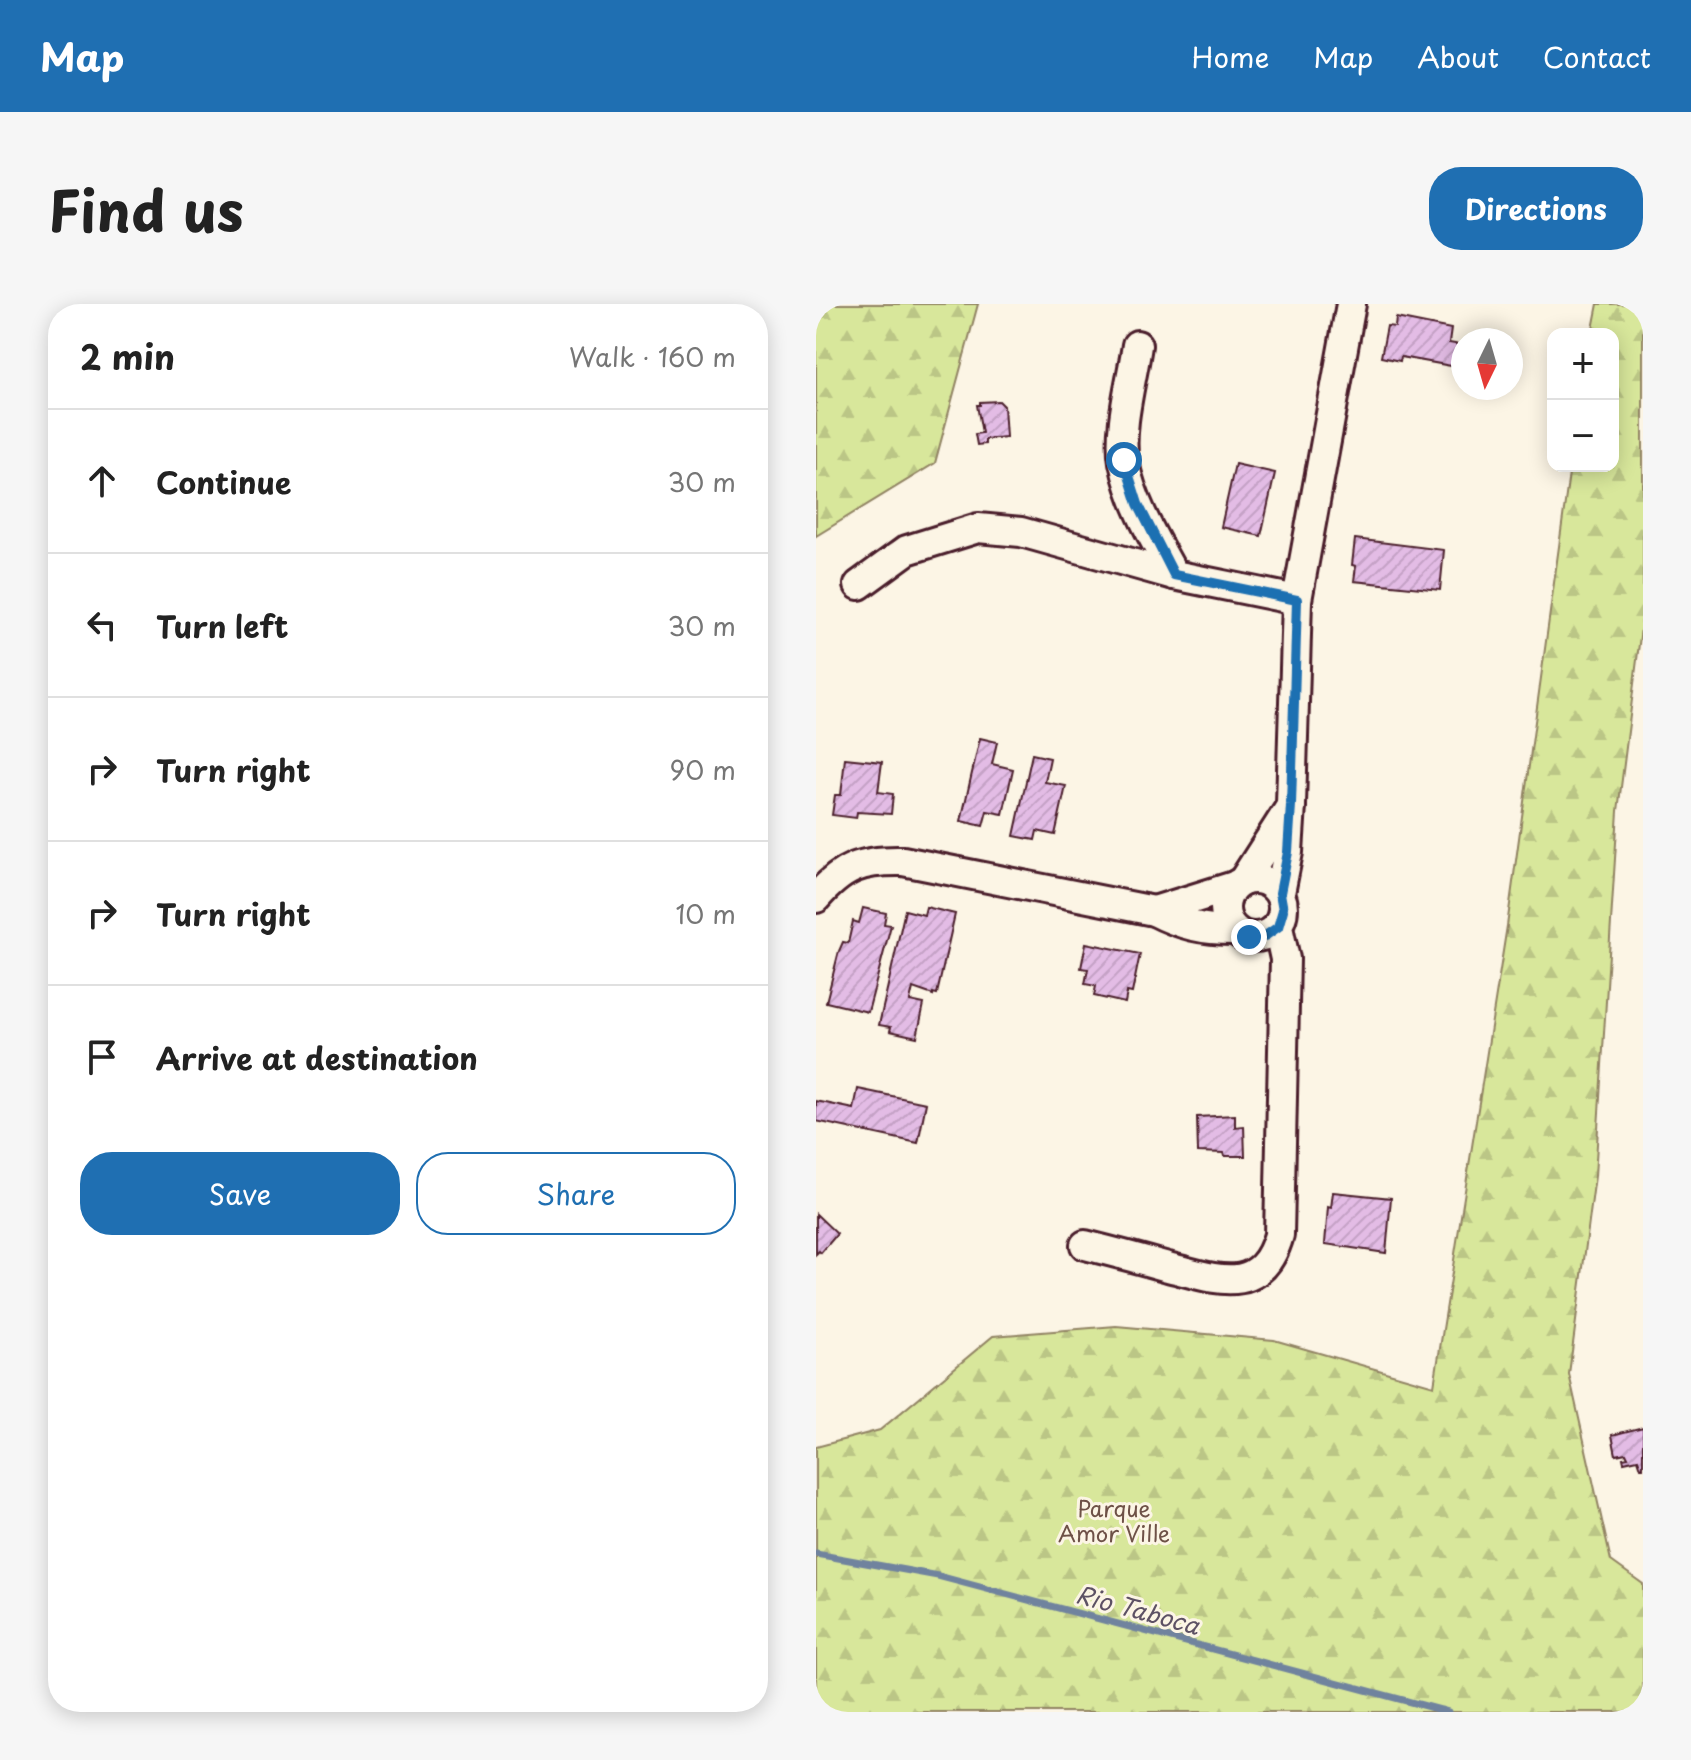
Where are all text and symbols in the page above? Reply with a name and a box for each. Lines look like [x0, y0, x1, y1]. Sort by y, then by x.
text: Map [40, 28, 124, 85]
text: Home [1191, 35, 1269, 78]
text: Map [1313, 35, 1373, 78]
text: About [1417, 35, 1499, 78]
text: Contact [1543, 35, 1651, 78]
text: Find us [48, 166, 244, 251]
button: Directions [1429, 167, 1643, 250]
north arrow [1451, 328, 1523, 400]
map controls [1547, 328, 1619, 472]
button: + [1547, 328, 1619, 400]
text: 2 min [80, 330, 175, 382]
text: Walk · 160 m [569, 337, 736, 376]
button: − [1547, 400, 1619, 472]
route start [1106, 442, 1142, 478]
icon: ahead [80, 459, 124, 503]
text: Continue [156, 459, 291, 504]
text: 30 m [668, 462, 736, 501]
icon: left [80, 603, 124, 647]
text: Turn left [156, 603, 288, 648]
text: 30 m [668, 606, 736, 645]
icon: right [80, 747, 124, 791]
text: Turn right [156, 747, 311, 792]
text: 90 m [669, 750, 736, 789]
icon: right [80, 891, 124, 935]
text: Turn right [156, 891, 311, 936]
text: 10 m [675, 894, 736, 933]
route end [1231, 919, 1267, 955]
icon: arrive [80, 1035, 124, 1079]
text: Arrive at destination [156, 1035, 478, 1080]
button: Save [80, 1152, 400, 1235]
button: Share [416, 1152, 736, 1235]
park label: Parque Amor Ville [1058, 1491, 1170, 1549]
water label: Rio Taboca [1072, 1575, 1205, 1643]

